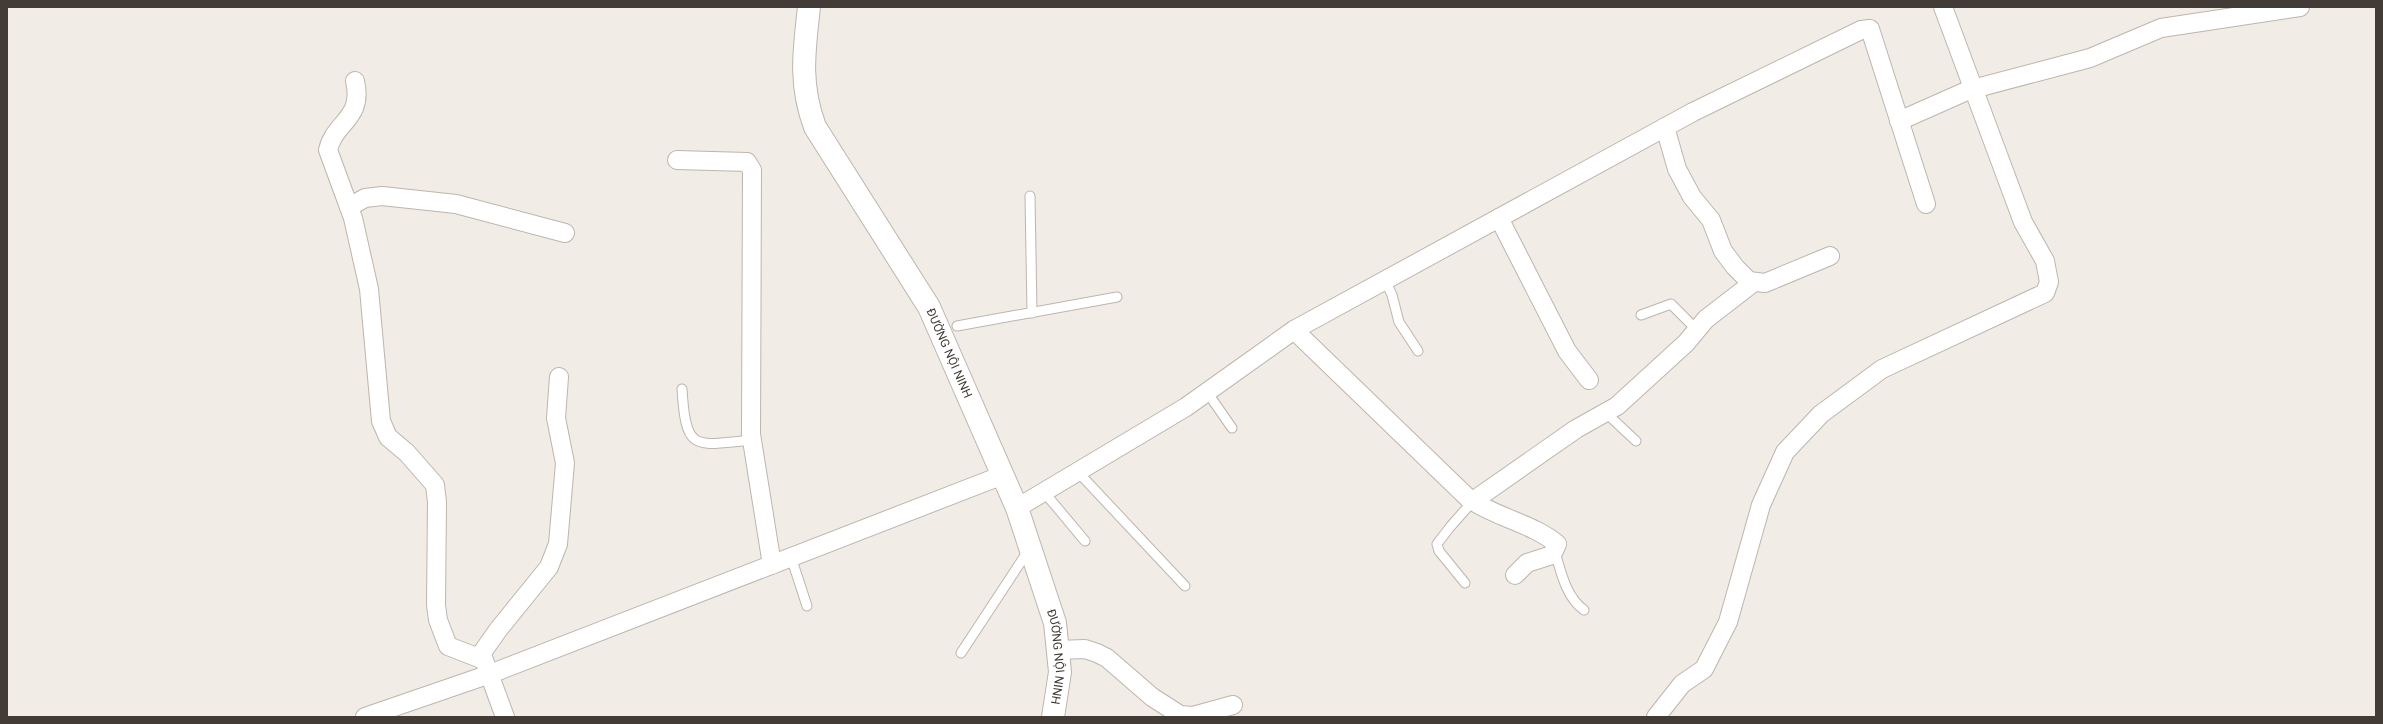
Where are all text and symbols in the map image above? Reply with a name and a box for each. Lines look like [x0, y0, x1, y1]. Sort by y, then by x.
street label: ĐƯỜNG NỘI NINH [923, 306, 975, 400]
street label: ĐƯỜNG NỘI NINH [1044, 607, 1068, 706]

